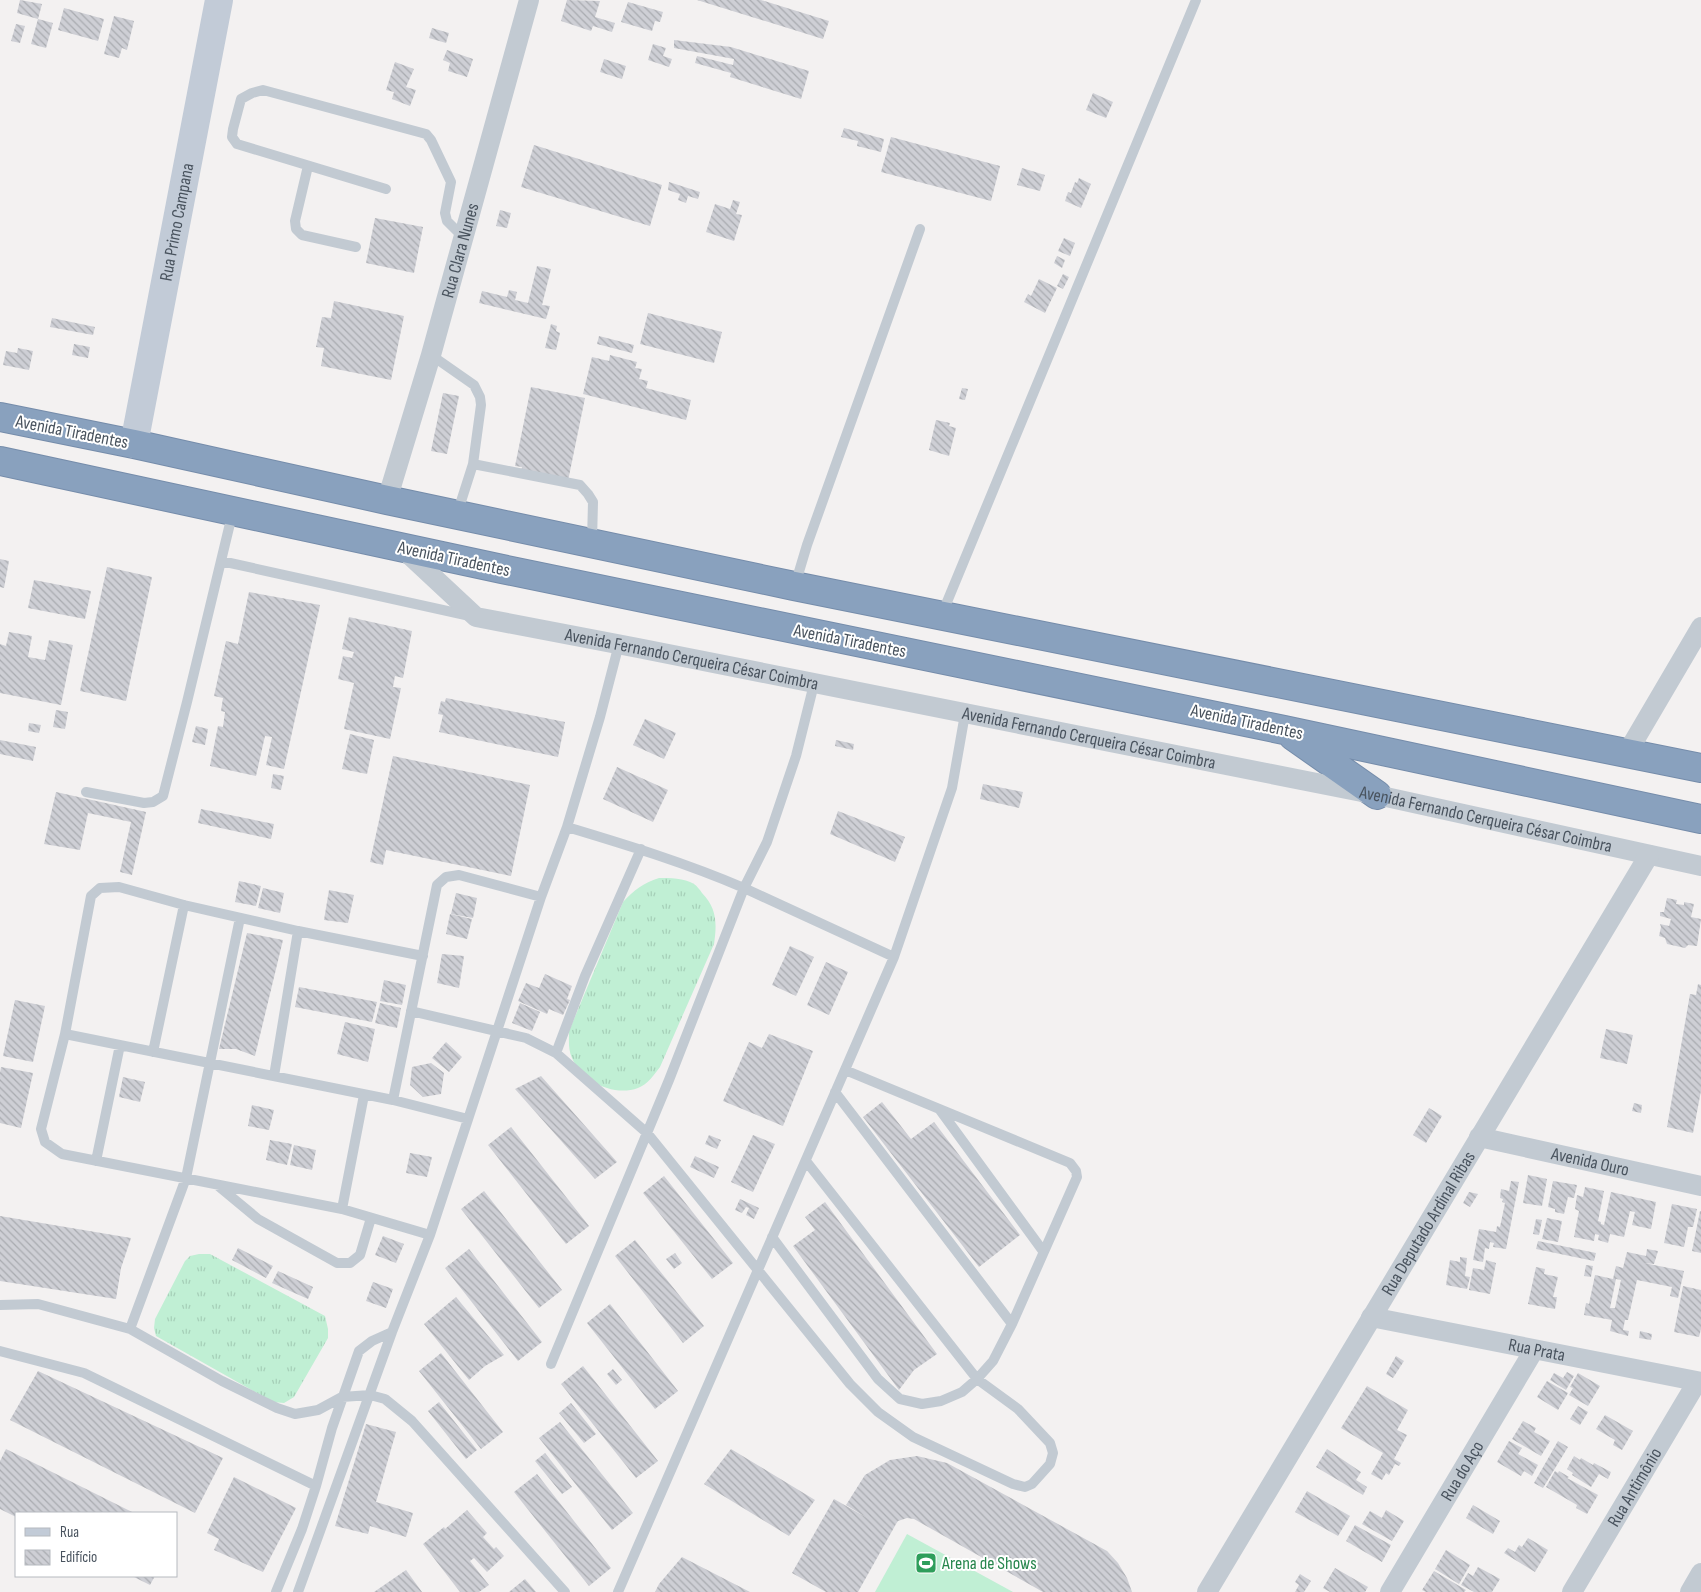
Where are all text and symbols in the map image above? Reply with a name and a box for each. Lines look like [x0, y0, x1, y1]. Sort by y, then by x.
street label: Rua Primo Campana [155, 161, 198, 283]
street label: Rua Clara Nunes [437, 201, 483, 300]
street label: Avenida Tiradentes [13, 411, 130, 453]
street label: Avenida Tiradentes [395, 537, 512, 581]
street label: Avenida Tiradentes [791, 620, 908, 662]
street label: Avenida Fernando Cerqueira César Coimbra [562, 624, 820, 694]
street label: Avenida Tiradentes [1188, 700, 1305, 744]
street label: Avenida Fernando Cerqueira César Coimbra [960, 702, 1218, 773]
street label: Avenida Fernando Cerqueira César Coimbra [1357, 781, 1614, 857]
street label: Avenida Ouro [1549, 1143, 1631, 1180]
street label: Rua Deputado Ardinal Ribas [1377, 1147, 1479, 1299]
street label: Rua Prata [1507, 1334, 1567, 1366]
street label: Rua do Aço [1436, 1437, 1488, 1505]
street label: Rua Antimônio [1603, 1444, 1666, 1530]
legend [15, 1512, 178, 1577]
text: Rua [60, 1523, 79, 1542]
text: Edifício [60, 1548, 97, 1567]
sports icon: Arena de Shows [914, 1551, 938, 1575]
place label: Arena de Shows [941, 1553, 1037, 1574]

